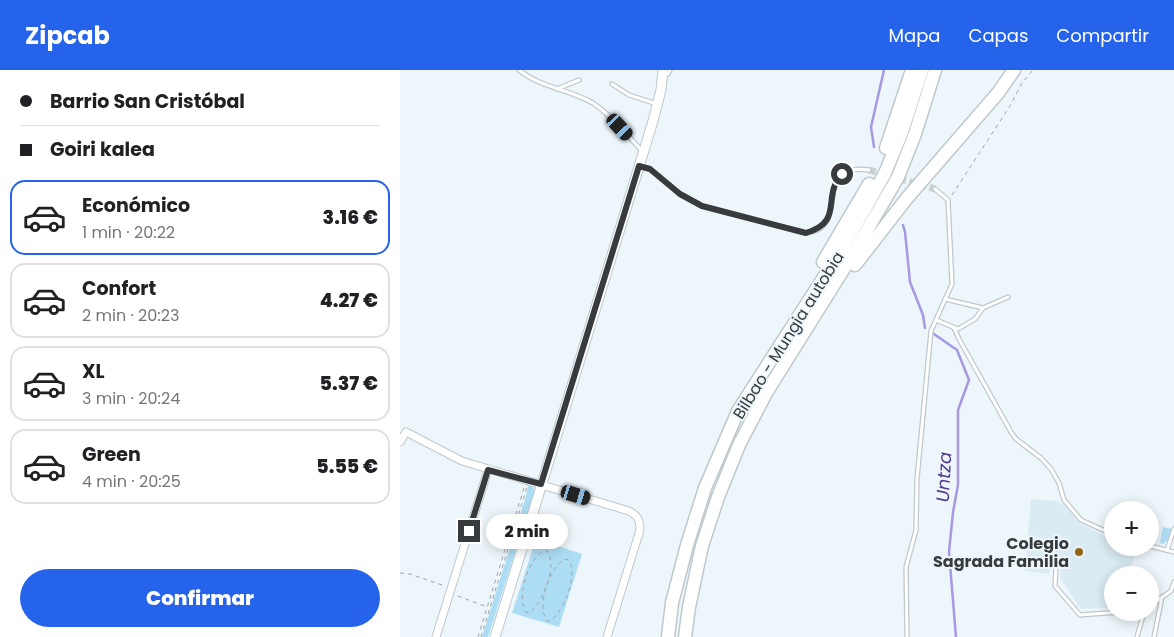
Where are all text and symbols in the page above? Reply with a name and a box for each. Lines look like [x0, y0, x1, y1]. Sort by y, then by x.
text: Zipcab [25, 19, 110, 52]
text: Mapa [888, 23, 941, 48]
text: Capas [969, 23, 1028, 48]
text: Compartir [1056, 23, 1149, 48]
text: Barrio San Cristóbal [50, 88, 245, 115]
car [604, 111, 635, 143]
text: Goiri kalea [50, 136, 155, 163]
route start [831, 163, 853, 185]
text: Económico [82, 192, 190, 219]
icon: car [22, 195, 67, 240]
text: 3.16 € [323, 204, 378, 231]
text: 1 min · 20:22 [82, 221, 175, 244]
street label: Bilbao - Mungia autobia [727, 247, 850, 423]
text: Confort [82, 275, 156, 302]
icon: car [22, 278, 67, 323]
text: 4.27 € [320, 287, 378, 314]
text: 2 min · 20:23 [82, 304, 179, 327]
text: XL [82, 358, 105, 385]
icon: car [22, 361, 67, 406]
text: 5.37 € [320, 370, 378, 397]
text: 3 min · 20:24 [82, 387, 180, 410]
text: Green [82, 441, 141, 468]
icon: car [22, 444, 67, 489]
water label: Untza [930, 451, 957, 503]
text: 5.55 € [316, 453, 378, 480]
text: 4 min · 20:25 [82, 470, 181, 493]
car [559, 483, 592, 507]
map controls [1104, 501, 1159, 621]
button: + [1104, 501, 1159, 556]
callout: 2 min [486, 514, 569, 548]
route end [458, 520, 480, 542]
text: 2 min [504, 520, 550, 543]
place label: Colegio Sagrada Familia [933, 532, 1069, 573]
marker: Colegio Sagrada Familia [1073, 546, 1085, 558]
button: − [1104, 566, 1159, 621]
button: Confirmar [20, 569, 380, 627]

